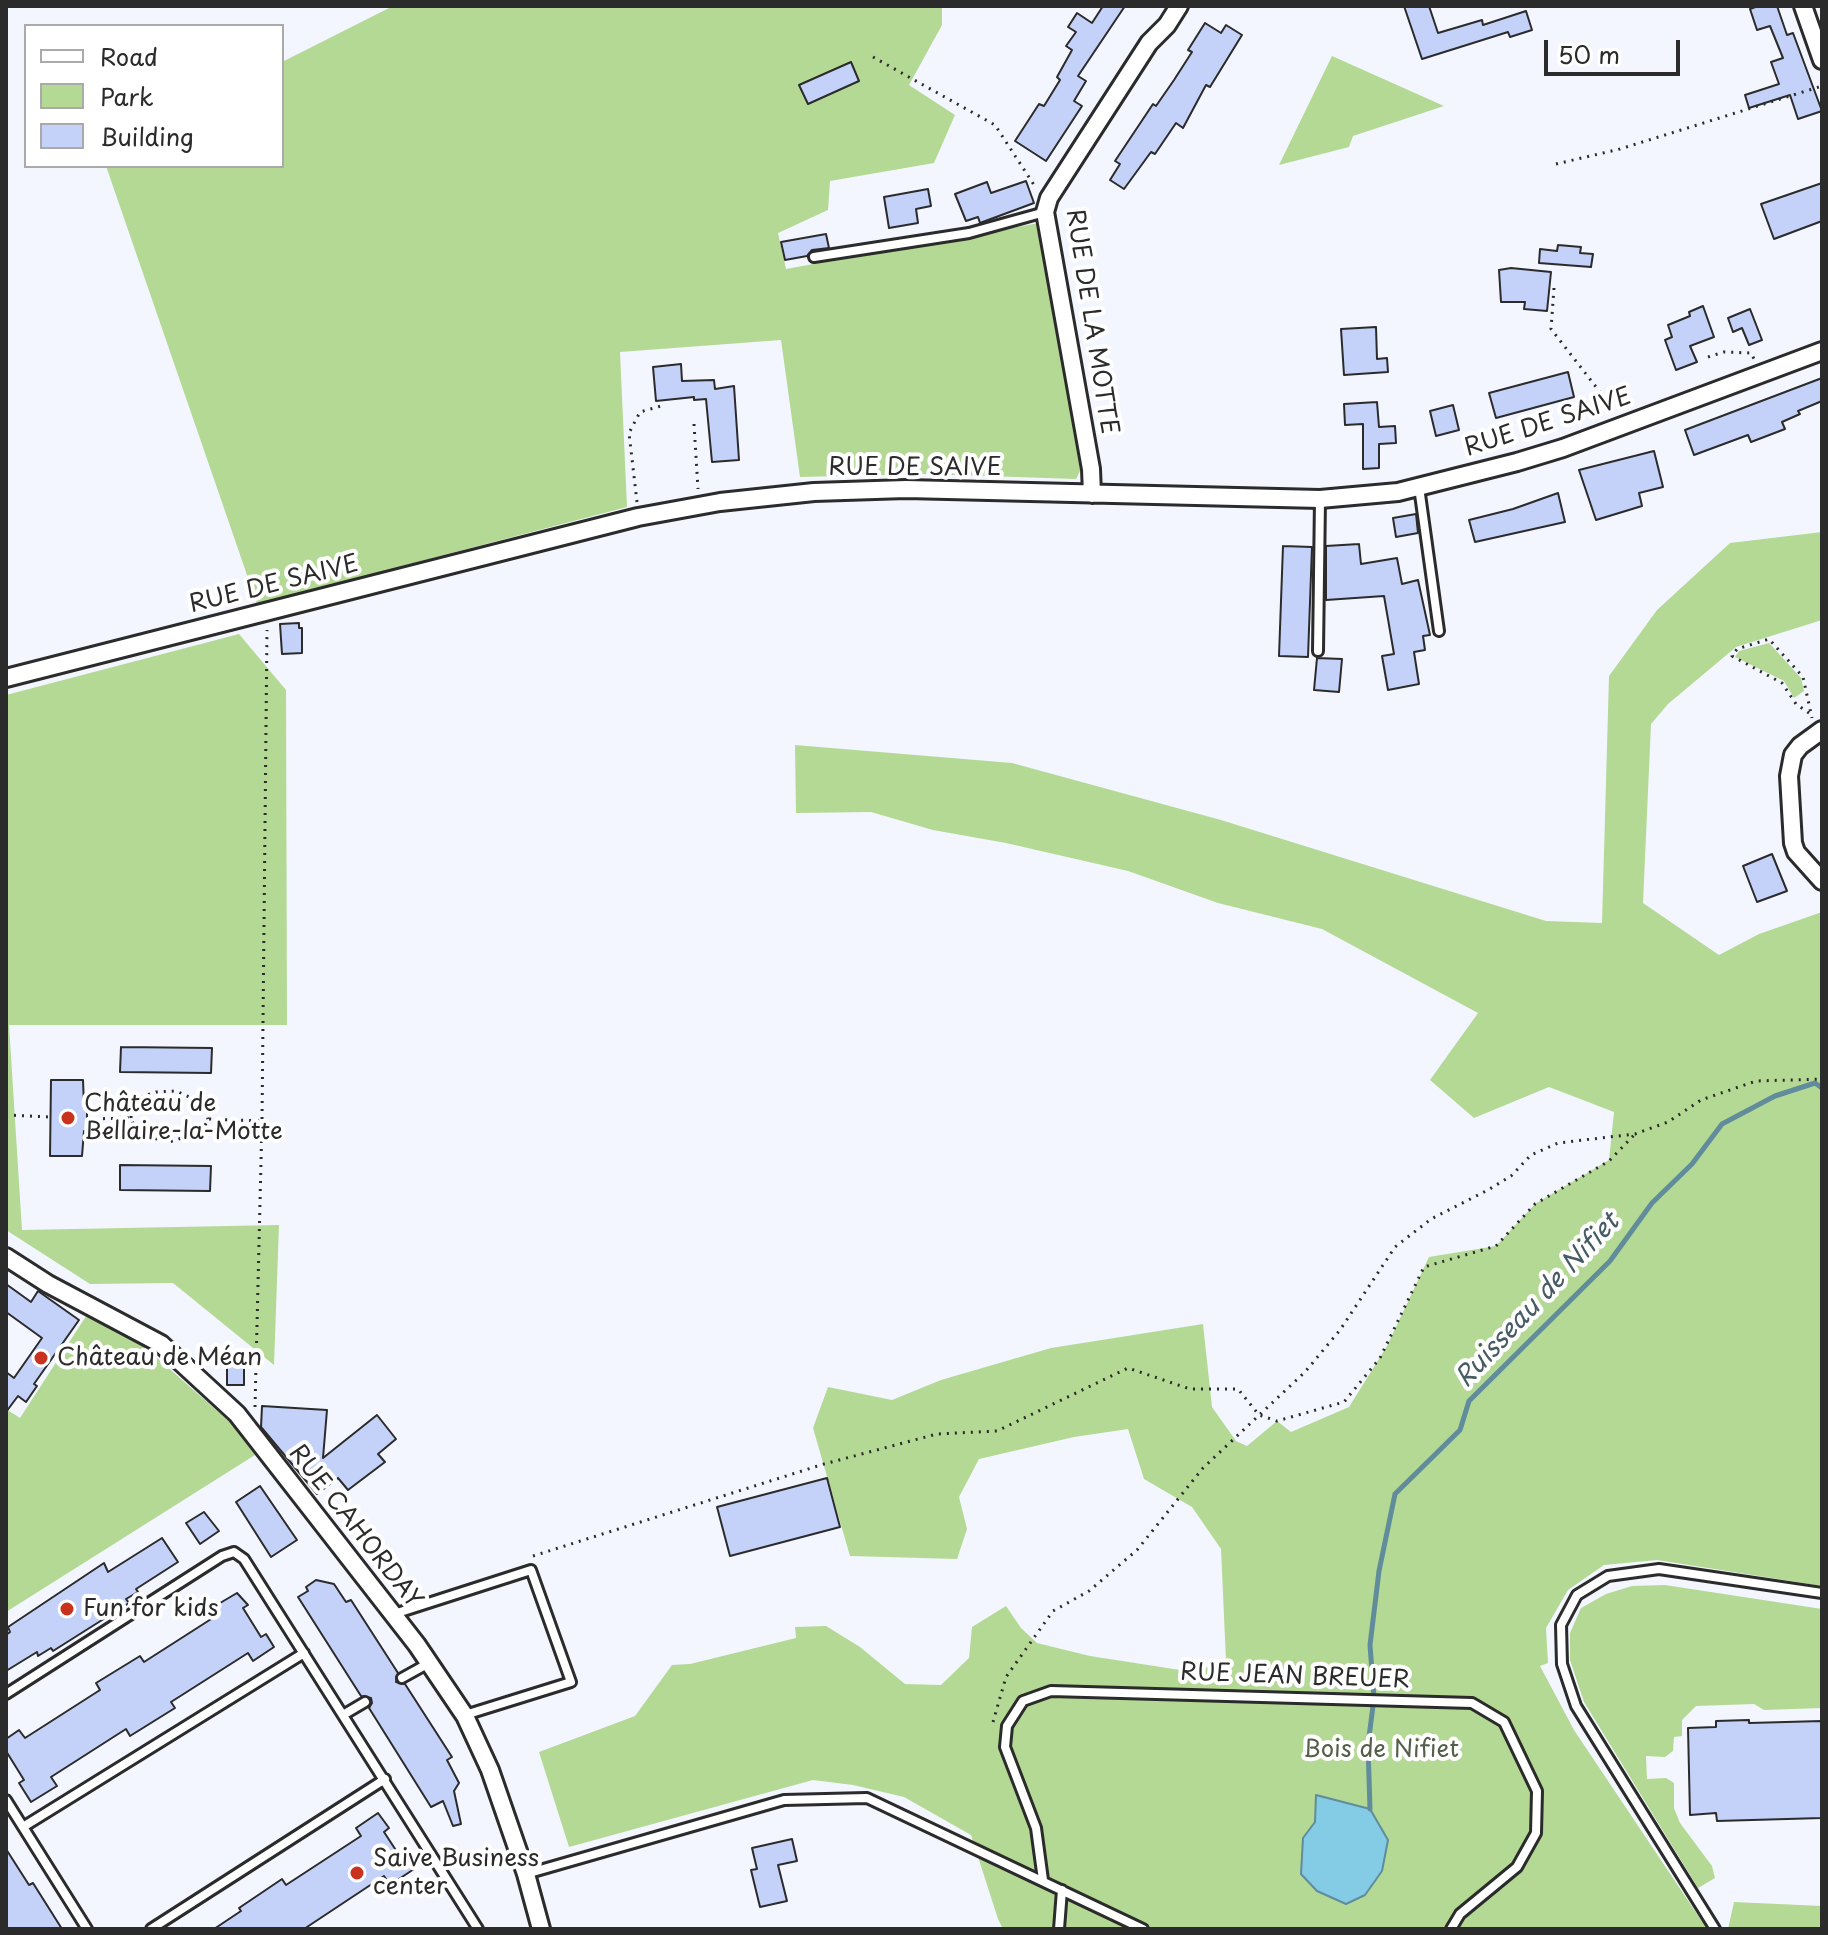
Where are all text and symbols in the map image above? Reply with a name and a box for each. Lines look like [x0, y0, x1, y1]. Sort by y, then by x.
legend [24, 24, 284, 168]
scale bar [1548, 24, 1684, 74]
text: 50 m [1558, 36, 1620, 72]
text: Road [100, 38, 158, 74]
text: Park [100, 78, 154, 114]
text: Building [100, 118, 194, 154]
street label: RUE DE LA MOTTE [1059, 207, 1123, 437]
street label: RUE DE SAIVE [1461, 383, 1635, 463]
street label: RUE DE SAIVE [828, 454, 1002, 482]
street label: RUE DE SAIVE [186, 550, 362, 620]
place label: Château de Bellaire-la-Motte [84, 1090, 283, 1146]
marker: Château de Bellaire-la-Motte [59, 1109, 77, 1127]
water label: Ruisseau de Nifiet [1450, 1208, 1626, 1394]
place label: Château de Méan [57, 1344, 262, 1372]
marker: Château de Méan [32, 1349, 50, 1367]
street label: RUE CAHORDAY [282, 1439, 428, 1615]
place label: Fun for kids [83, 1595, 218, 1623]
marker: Fun for kids [58, 1600, 76, 1618]
street label: RUE JEAN BREUER [1180, 1659, 1410, 1695]
park label: Bois de Nifiet [1303, 1736, 1459, 1764]
place label: Saive Business center [373, 1845, 539, 1901]
marker: Saive Business center [348, 1864, 366, 1882]

